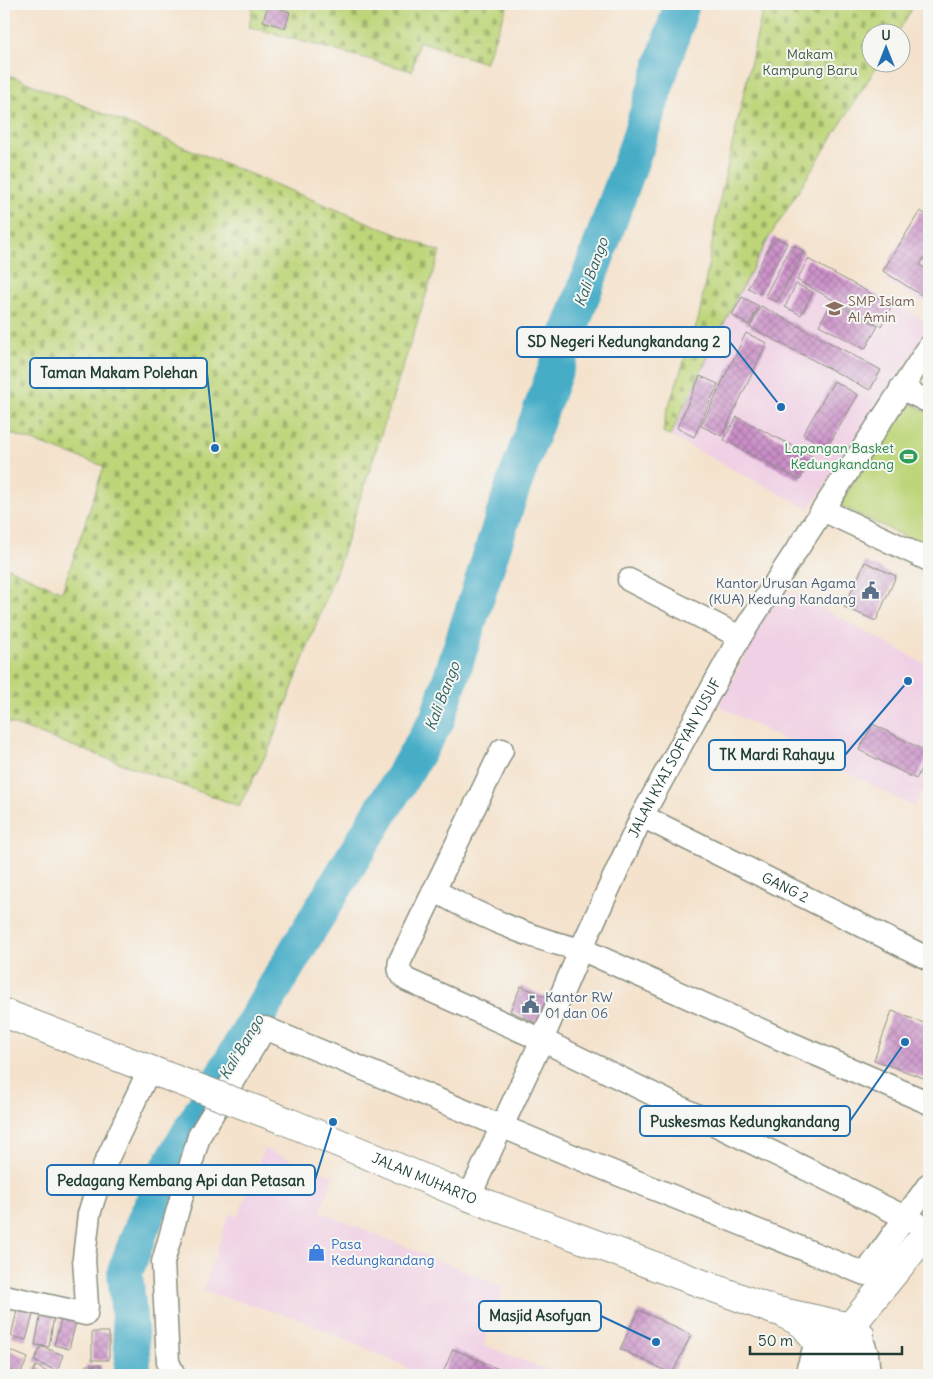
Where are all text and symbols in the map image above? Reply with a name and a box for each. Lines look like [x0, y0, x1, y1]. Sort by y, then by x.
north arrow [860, 22, 910, 72]
text: U [881, 26, 891, 44]
park label: Makam Kampung Baru [762, 45, 858, 79]
water label: Kali Bango [570, 234, 613, 309]
place label: SMP Islam Al Amin [848, 292, 915, 326]
school or university icon: SMP Islam Al Amin [824, 299, 844, 319]
callout: SD Negeri Kedungkandang 2 [517, 327, 730, 357]
text: SD Negeri Kedungkandang 2 [527, 332, 721, 352]
callout: Taman Makam Polehan [30, 358, 207, 388]
text: Taman Makam Polehan [40, 363, 198, 382]
place label: Lapangan Basket Kedungkandang [784, 439, 894, 473]
sports icon: Lapangan Basket Kedungkandang [898, 446, 918, 466]
place label: Kantor Urusan Agama (KUA) Kedung Kandang [709, 574, 856, 608]
public building icon: Kantor Urusan Agama (KUA) Kedung Kandang [860, 581, 880, 601]
water label: Kali Bango [420, 658, 464, 733]
street label: JALAN KYAI SOFYAN YUSUF [624, 675, 725, 840]
callout: TK Mardi Rahayu [709, 740, 845, 770]
text: TK Mardi Rahayu [719, 745, 835, 765]
street label: GANG 2 [759, 868, 812, 907]
place label: Kantor RW 01 dan 06 [545, 988, 613, 1022]
public building icon: Kantor RW 01 dan 06 [521, 995, 541, 1015]
water label: Kali Bango [214, 1010, 268, 1083]
callout: Puskesmas Kedungkandang [640, 1106, 850, 1136]
text: Puskesmas Kedungkandang [650, 1112, 840, 1132]
street label: JALAN MUHARTO [369, 1149, 480, 1208]
callout: Pedagang Kembang Api dan Petasan [47, 1165, 315, 1195]
text: Pedagang Kembang Api dan Petasan [57, 1171, 305, 1191]
place label: Pasa Kedungkandang [331, 1235, 434, 1269]
shop icon: Pasa Kedungkandang [307, 1242, 327, 1262]
callout: Masjid Asofyan [479, 1301, 601, 1331]
text: Masjid Asofyan [489, 1306, 591, 1326]
scale bar [750, 1324, 903, 1356]
text: 50 m [758, 1331, 793, 1350]

